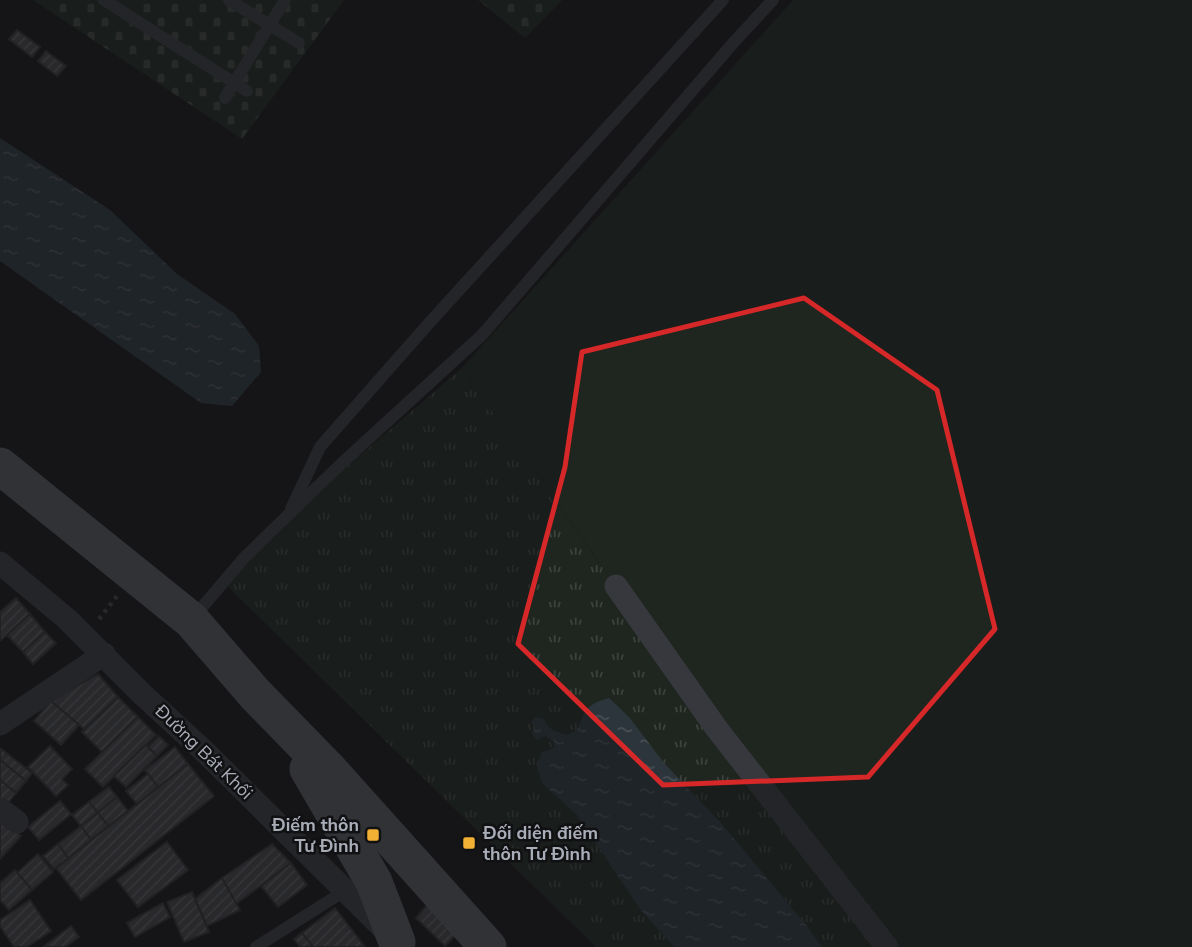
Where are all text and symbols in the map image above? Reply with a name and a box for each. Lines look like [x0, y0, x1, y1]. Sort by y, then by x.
street label: Đường Bát Khối [149, 699, 258, 805]
place label: Điếm thôn Tư Đình [271, 813, 359, 858]
place label: Đối diện điếm thôn Tư Đình [482, 821, 598, 866]
marker: Điếm thôn Tư Đình [365, 827, 381, 843]
marker: Đối diện điếm thôn Tư Đình [461, 835, 477, 851]

